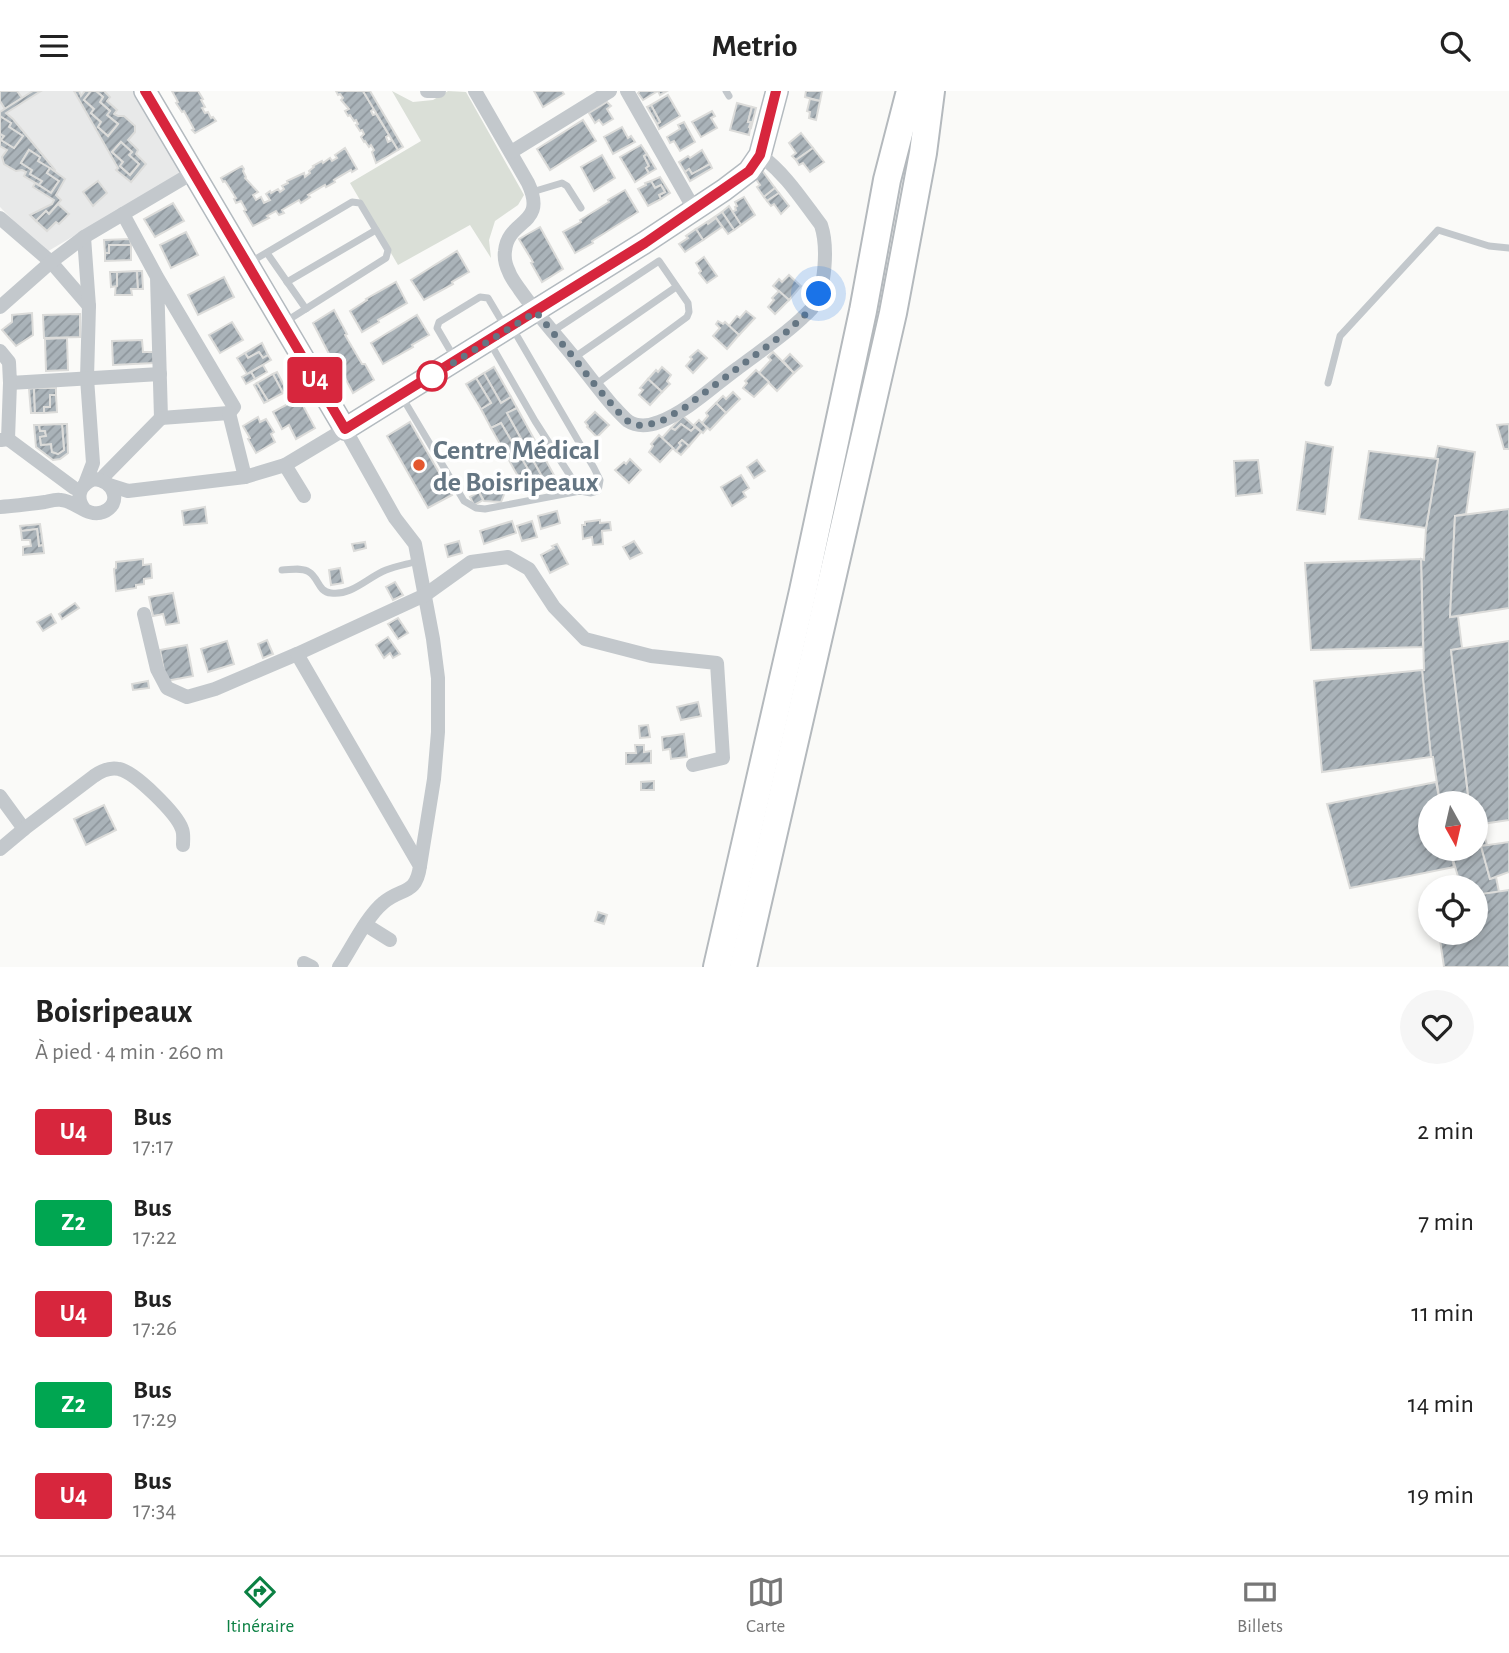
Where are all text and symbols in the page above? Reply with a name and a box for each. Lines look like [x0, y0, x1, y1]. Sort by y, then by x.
icon: menu [35, 27, 73, 65]
icon: search [1436, 27, 1474, 65]
text: Metrio [711, 30, 798, 62]
your location [801, 276, 836, 311]
line badge: U4 [284, 357, 346, 403]
unlabelled marker [417, 361, 447, 391]
text: U4 [301, 368, 329, 392]
place label: Centre Médical de Boisripeaux [433, 437, 600, 497]
marker: Centre Médical de Boisripeaux [411, 457, 427, 473]
north arrow [1418, 791, 1488, 861]
map controls [1418, 791, 1488, 945]
button: locate [1418, 875, 1488, 945]
button: heart [1400, 990, 1474, 1064]
text: Boisripeaux [35, 996, 192, 1029]
text: À pied · 4 min · 260 m [35, 1041, 224, 1064]
text: Bus [133, 1104, 172, 1130]
text: 2 min [1417, 1118, 1474, 1144]
text: U4 [60, 1120, 87, 1144]
text: 17:17 [133, 1135, 173, 1158]
text: Bus [133, 1195, 172, 1221]
text: 7 min [1418, 1209, 1474, 1235]
text: Z2 [61, 1211, 86, 1235]
text: 17:22 [133, 1226, 177, 1249]
text: Bus [133, 1286, 172, 1312]
text: 11 min [1411, 1300, 1474, 1326]
text: U4 [60, 1302, 87, 1326]
text: 17:26 [133, 1317, 177, 1340]
text: Bus [133, 1377, 172, 1403]
text: 14 min [1408, 1391, 1474, 1417]
text: Z2 [61, 1393, 86, 1417]
text: 17:29 [133, 1408, 177, 1431]
text: Bus [133, 1468, 172, 1494]
text: 19 min [1408, 1482, 1474, 1508]
text: U4 [60, 1484, 87, 1508]
text: 17:34 [133, 1499, 176, 1522]
tab: Itinéraire [226, 1573, 294, 1638]
tab: Carte [746, 1573, 785, 1638]
tab: Billets [1237, 1573, 1283, 1638]

